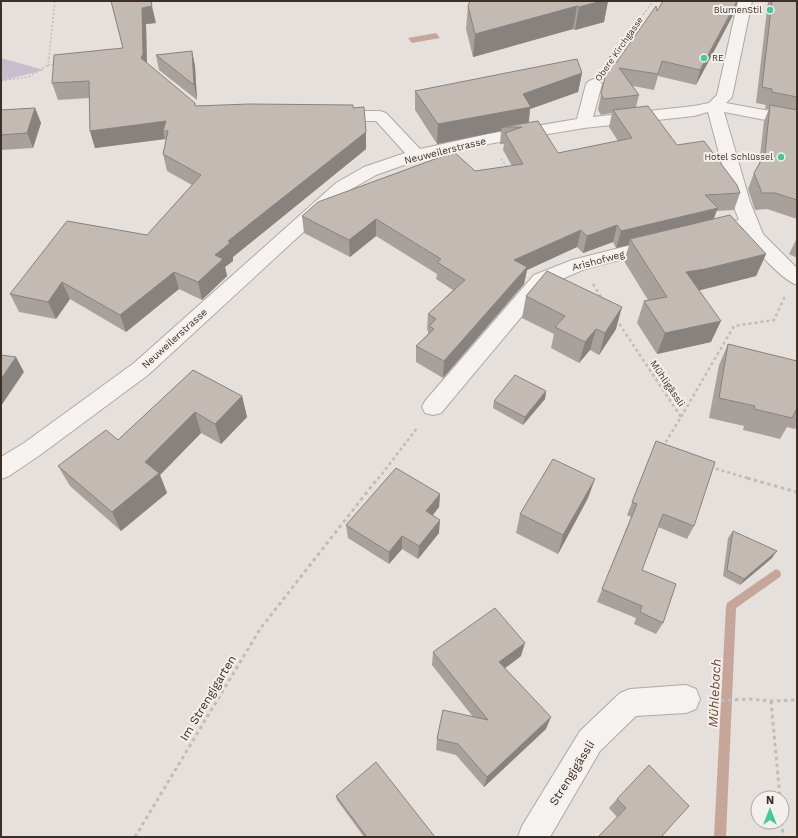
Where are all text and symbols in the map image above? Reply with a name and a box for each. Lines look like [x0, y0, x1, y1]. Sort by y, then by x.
place label: BlumenStil [714, 5, 762, 15]
marker: BlumenStil [765, 5, 775, 15]
street label: Obere Kirchgasse [593, 15, 645, 83]
marker: RE [699, 53, 709, 63]
place label: RE [712, 53, 724, 63]
street label: Neuweilerstrasse [403, 135, 487, 166]
place label: Hotel Schlüssel [705, 152, 773, 162]
marker: Hotel Schlüssel [776, 152, 786, 162]
street label: Arishofweg [571, 248, 626, 273]
street label: Neuweilerstrasse [139, 306, 209, 371]
street label: Mühligässli [648, 358, 687, 409]
street label: Im Strengigarten [177, 653, 239, 743]
water label: Mühlebach [705, 658, 724, 728]
street label: Strengigässli [546, 738, 598, 808]
north arrow [750, 790, 790, 830]
text: N [766, 794, 774, 807]

